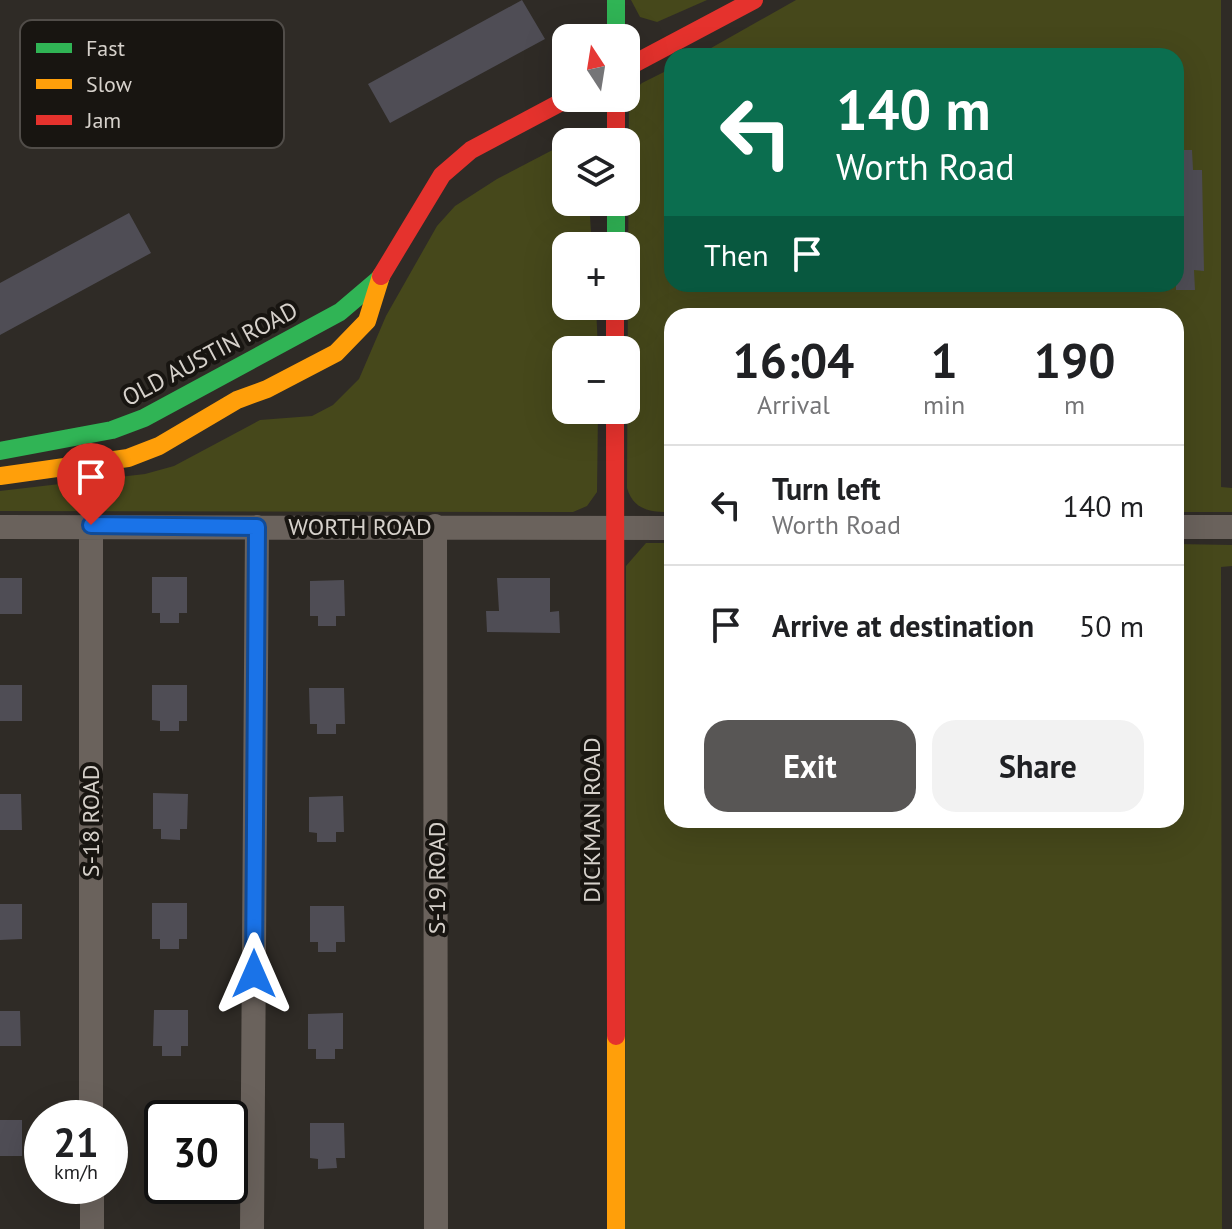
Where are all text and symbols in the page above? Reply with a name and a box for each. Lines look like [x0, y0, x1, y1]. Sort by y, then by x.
legend [20, 20, 284, 148]
north arrow [552, 24, 640, 112]
map controls [552, 24, 640, 424]
text: Fast [86, 34, 126, 62]
text: Slow [86, 70, 132, 98]
text: 140 m [836, 73, 991, 145]
icon: left [704, 80, 808, 184]
text: Jam [85, 106, 121, 134]
button: layers [552, 128, 640, 216]
text: Worth Road [836, 143, 1015, 190]
button: + [552, 232, 640, 320]
icon: arrive [785, 232, 829, 276]
text: Then [704, 235, 769, 274]
street label: OLD AUSTIN ROAD [117, 294, 303, 413]
text: 16:04 [733, 329, 854, 391]
text: 1 [930, 329, 958, 391]
text: 190 [1034, 329, 1115, 391]
button: − [552, 336, 640, 424]
text: Arrival [757, 388, 830, 421]
text: min [923, 388, 965, 421]
text: m [1064, 388, 1085, 421]
pin [57, 443, 125, 525]
icon: arrive [69, 455, 113, 499]
text: Turn left [772, 469, 880, 508]
icon: left [704, 483, 748, 527]
text: 140 m [1063, 486, 1144, 525]
text: Worth Road [772, 508, 901, 541]
street label: WORTH ROAD [288, 511, 432, 542]
icon: arrive [704, 603, 748, 647]
text: Arrive at destination [772, 606, 1034, 645]
text: 50 m [1079, 606, 1144, 645]
button: Exit [704, 720, 916, 812]
button: Share [932, 720, 1144, 812]
street label: DICKMAN ROAD [576, 737, 607, 903]
street label: S-18 ROAD [75, 765, 106, 877]
street label: S-19 ROAD [421, 822, 452, 934]
position arrow [212, 932, 296, 1016]
speed limit sign: 30 [144, 1100, 248, 1204]
text: 21 [53, 1116, 99, 1168]
text: km/h [54, 1159, 98, 1185]

